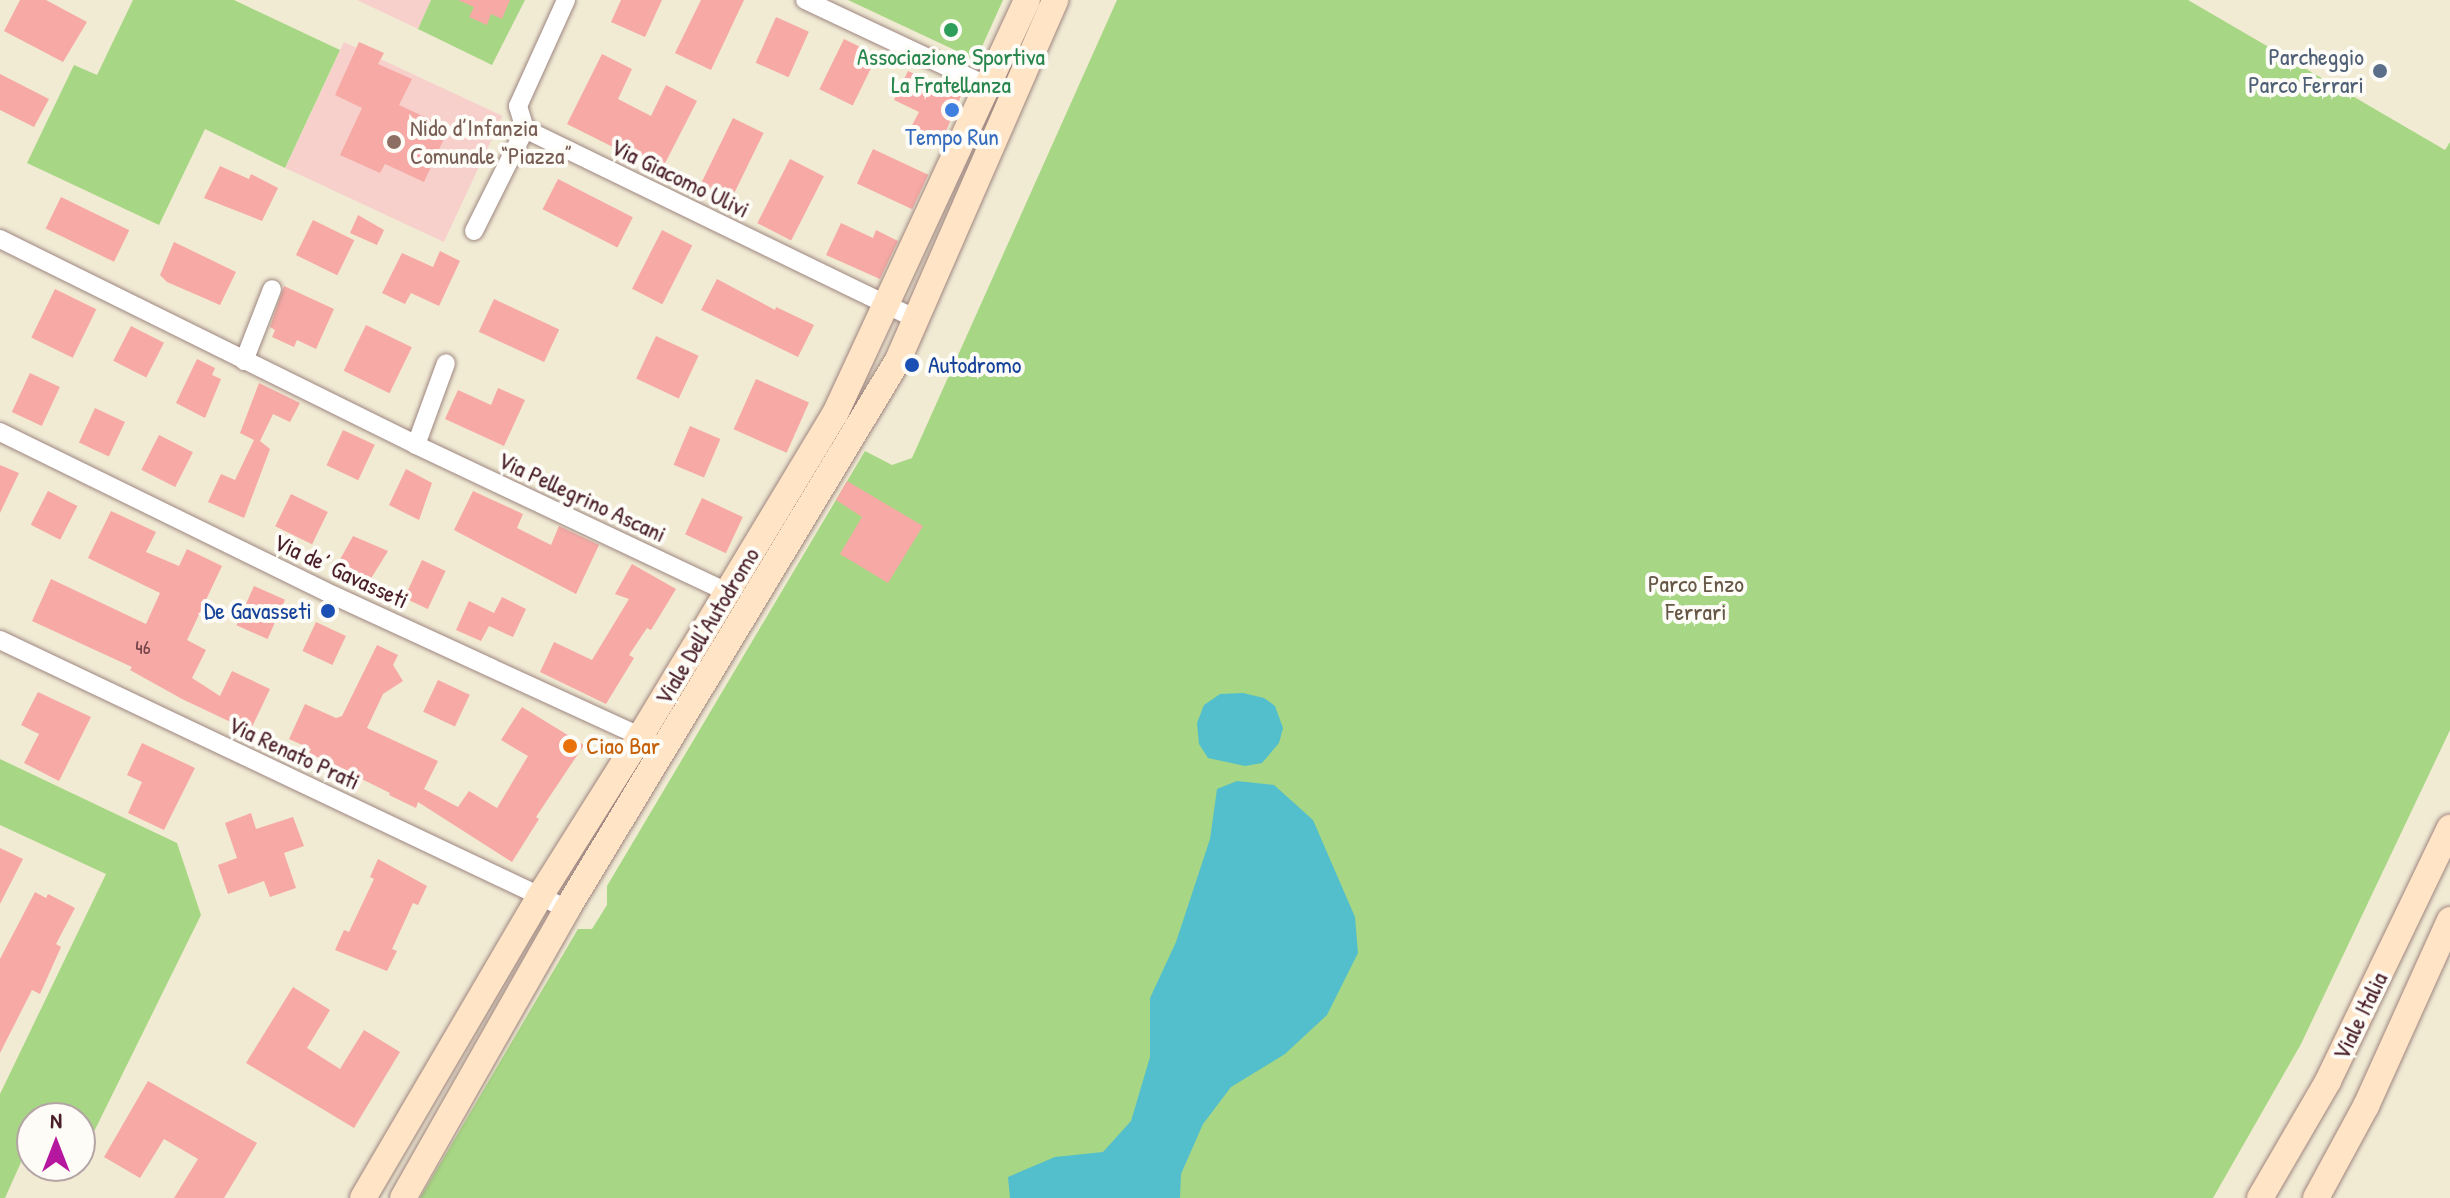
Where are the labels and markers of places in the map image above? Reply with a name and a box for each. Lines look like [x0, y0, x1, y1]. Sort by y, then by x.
marker: Associazione Sportiva La Fratellanza [942, 21, 960, 39]
place label: Associazione Sportiva La Fratellanza [857, 43, 1045, 99]
place label: Parcheggio Parco Ferrari [2248, 43, 2364, 99]
marker: Parcheggio Parco Ferrari [2371, 62, 2389, 80]
marker: Tempo Run [943, 101, 961, 119]
place label: Nido d’Infanzia Comunale “Piazza” [410, 114, 572, 170]
place label: Tempo Run [905, 123, 999, 151]
marker: Nido d’Infanzia Comunale “Piazza” [385, 133, 403, 151]
place label: Autodromo [928, 351, 1022, 379]
marker: Autodromo [903, 356, 921, 374]
place label: De Gavasseti [204, 597, 312, 625]
marker: De Gavasseti [319, 602, 337, 620]
place label: Ciao Bar [586, 732, 660, 760]
marker: Ciao Bar [561, 737, 579, 755]

